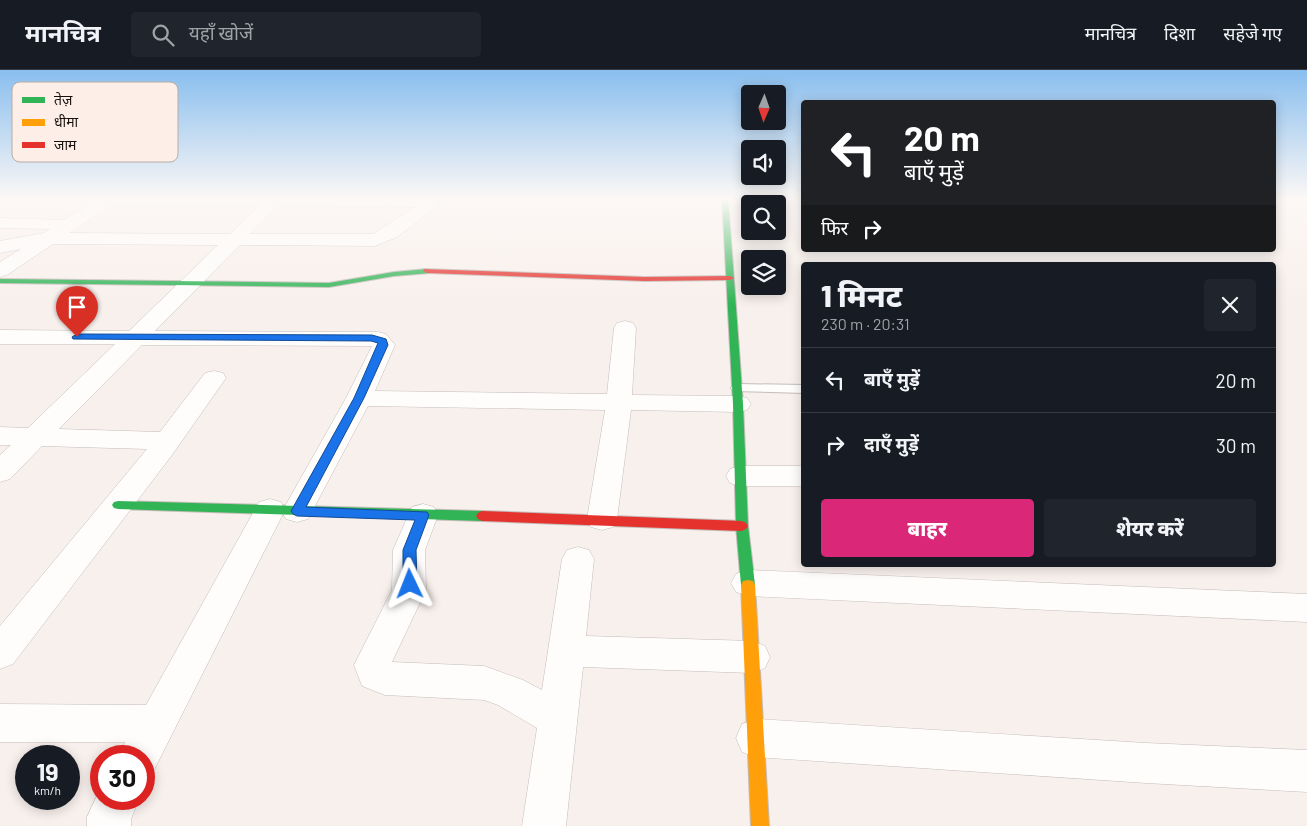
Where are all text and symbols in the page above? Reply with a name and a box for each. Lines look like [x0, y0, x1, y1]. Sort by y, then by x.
search box [131, 12, 481, 57]
text: मानचित्र [25, 18, 101, 47]
icon: search [149, 21, 177, 49]
text: यहाँ खोजें [189, 21, 253, 44]
text: मानचित्र [1085, 22, 1136, 44]
text: दिशा [1164, 22, 1195, 44]
text: सहेजे गए [1223, 22, 1282, 44]
legend [12, 82, 178, 162]
north arrow [741, 85, 786, 130]
map controls [741, 85, 786, 295]
text: तेज़ [54, 91, 73, 108]
text: धीमा [54, 113, 79, 130]
text: 20 m [904, 116, 980, 158]
icon: left [821, 120, 886, 185]
text: जाम [54, 136, 77, 153]
button: sound [741, 140, 786, 185]
text: बाएँ मुड़ें [904, 158, 964, 184]
button: search [741, 195, 786, 240]
icon: right [858, 215, 886, 243]
text: फिर [821, 216, 848, 239]
button: layers [741, 250, 786, 295]
text: 1 मिनट [821, 277, 902, 313]
button: close [1204, 279, 1256, 331]
pin [56, 286, 98, 337]
icon: arrive [63, 293, 91, 321]
text: 230 m · 20:31 [821, 314, 910, 333]
icon: left [821, 366, 849, 394]
text: बाएँ मुड़ें [864, 367, 920, 390]
text: 20 m [1216, 369, 1256, 392]
icon: right [821, 431, 849, 459]
text: दाएँ मुड़ें [864, 432, 919, 455]
text: 30 m [1216, 434, 1256, 457]
button: बाहर [821, 499, 1034, 557]
button: शेयर करें [1044, 499, 1256, 557]
position arrow [383, 557, 435, 609]
speed limit sign: 30 [90, 745, 155, 810]
text: 19 [36, 756, 59, 786]
text: km/h [34, 783, 61, 797]

